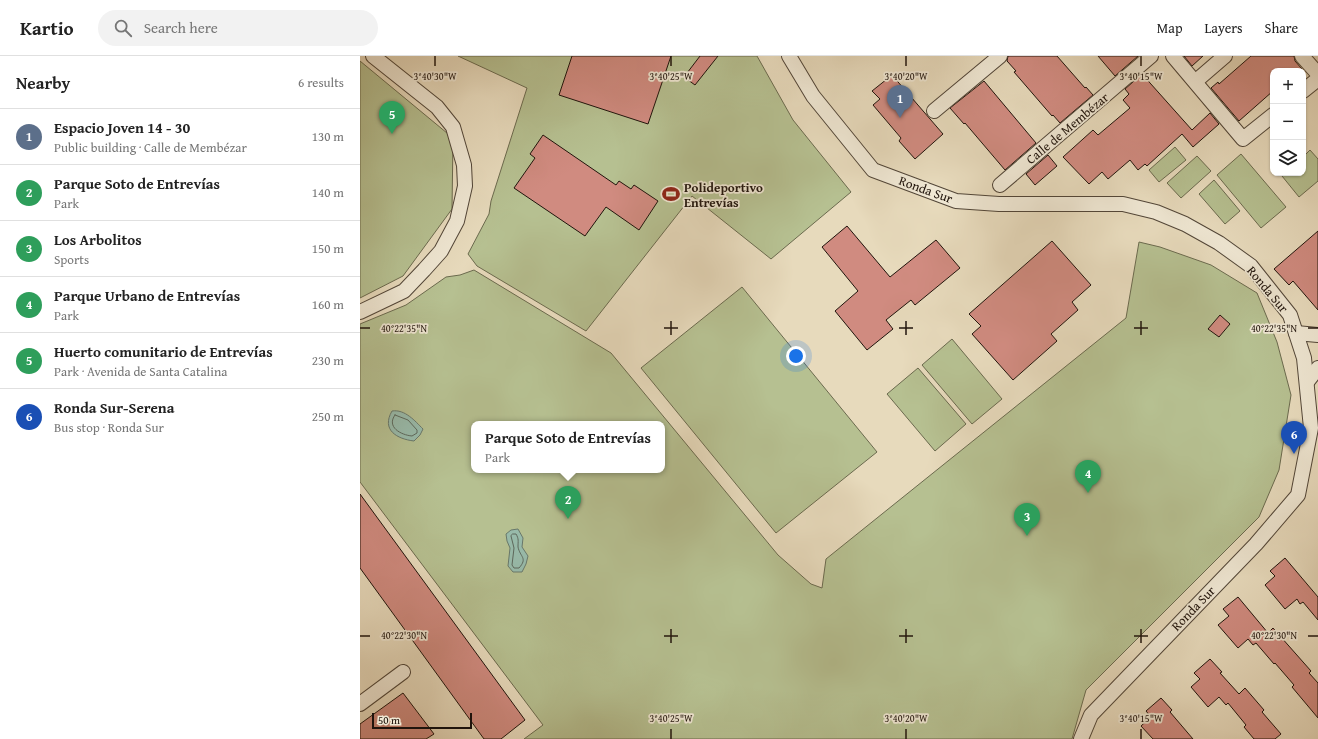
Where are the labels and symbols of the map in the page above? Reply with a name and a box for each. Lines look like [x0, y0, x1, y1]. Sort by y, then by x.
text: 3°40'30"W [413, 69, 457, 84]
text: 3°40'25"W [649, 69, 693, 84]
text: 3°40'20"W [884, 69, 928, 84]
text: 3°40'15"W [1119, 69, 1163, 84]
pin: 1 [887, 85, 913, 118]
street label: Calle de Membézar [1022, 88, 1113, 169]
pin: 5 [379, 101, 405, 134]
street label: Ronda Sur [896, 171, 956, 208]
place label: Polideportivo Entrevías [684, 178, 763, 212]
sports icon: Polideportivo Entrevías [661, 184, 681, 204]
street label: Ronda Sur [1242, 262, 1293, 317]
text: 40°22'35"N [381, 321, 427, 336]
text: 40°22'35"N [1251, 321, 1297, 336]
your location [786, 346, 806, 366]
pin: 6 [1281, 421, 1307, 454]
pin: 4 [1075, 460, 1101, 493]
pin: 2 [555, 486, 581, 519]
pin: 3 [1014, 503, 1040, 536]
street label: Ronda Sur [1167, 581, 1220, 635]
text: 40°22'30"N [381, 628, 427, 643]
text: 40°22'30"N [1251, 628, 1297, 643]
scale bar [372, 711, 472, 730]
text: 3°40'25"W [649, 711, 693, 726]
text: 3°40'20"W [884, 711, 928, 726]
text: 3°40'15"W [1119, 711, 1163, 726]

